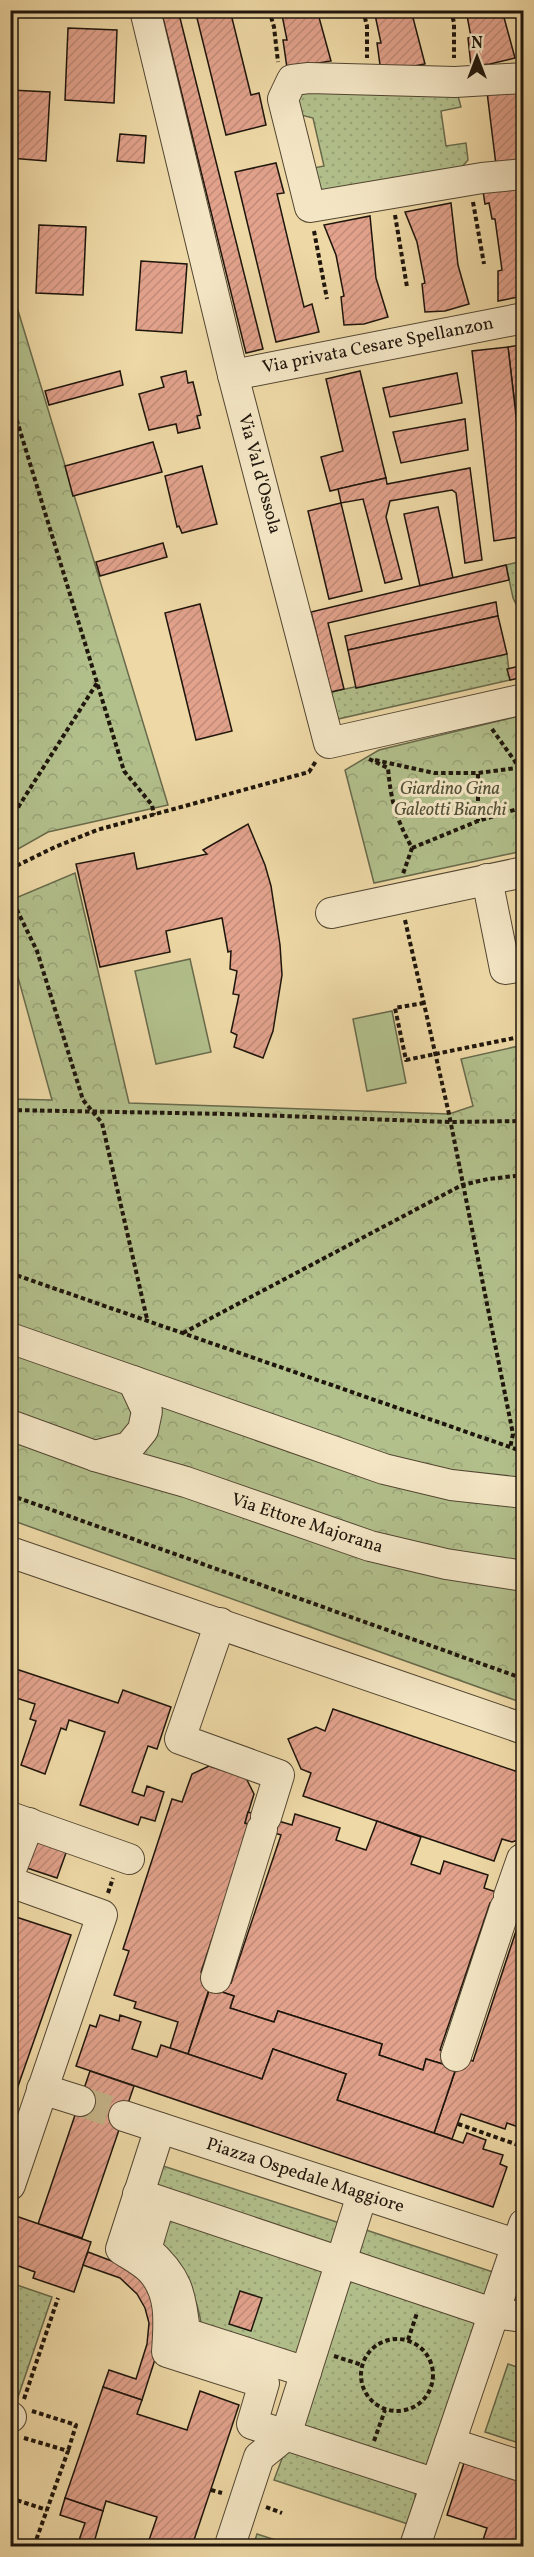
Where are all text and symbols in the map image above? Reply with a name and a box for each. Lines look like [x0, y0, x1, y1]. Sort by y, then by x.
north arrow [447, 27, 507, 87]
text: N [471, 33, 483, 55]
street label: Via privata Cesare Spellanzon [260, 311, 496, 381]
street label: Via Val d'Ossola [231, 411, 287, 537]
park label: Giardino Gina Galeotti Bianchi [394, 777, 507, 823]
street label: Via Ettore Majorana [228, 1488, 386, 1560]
street label: Piazza Ospedale Maggiore [203, 2132, 407, 2220]

